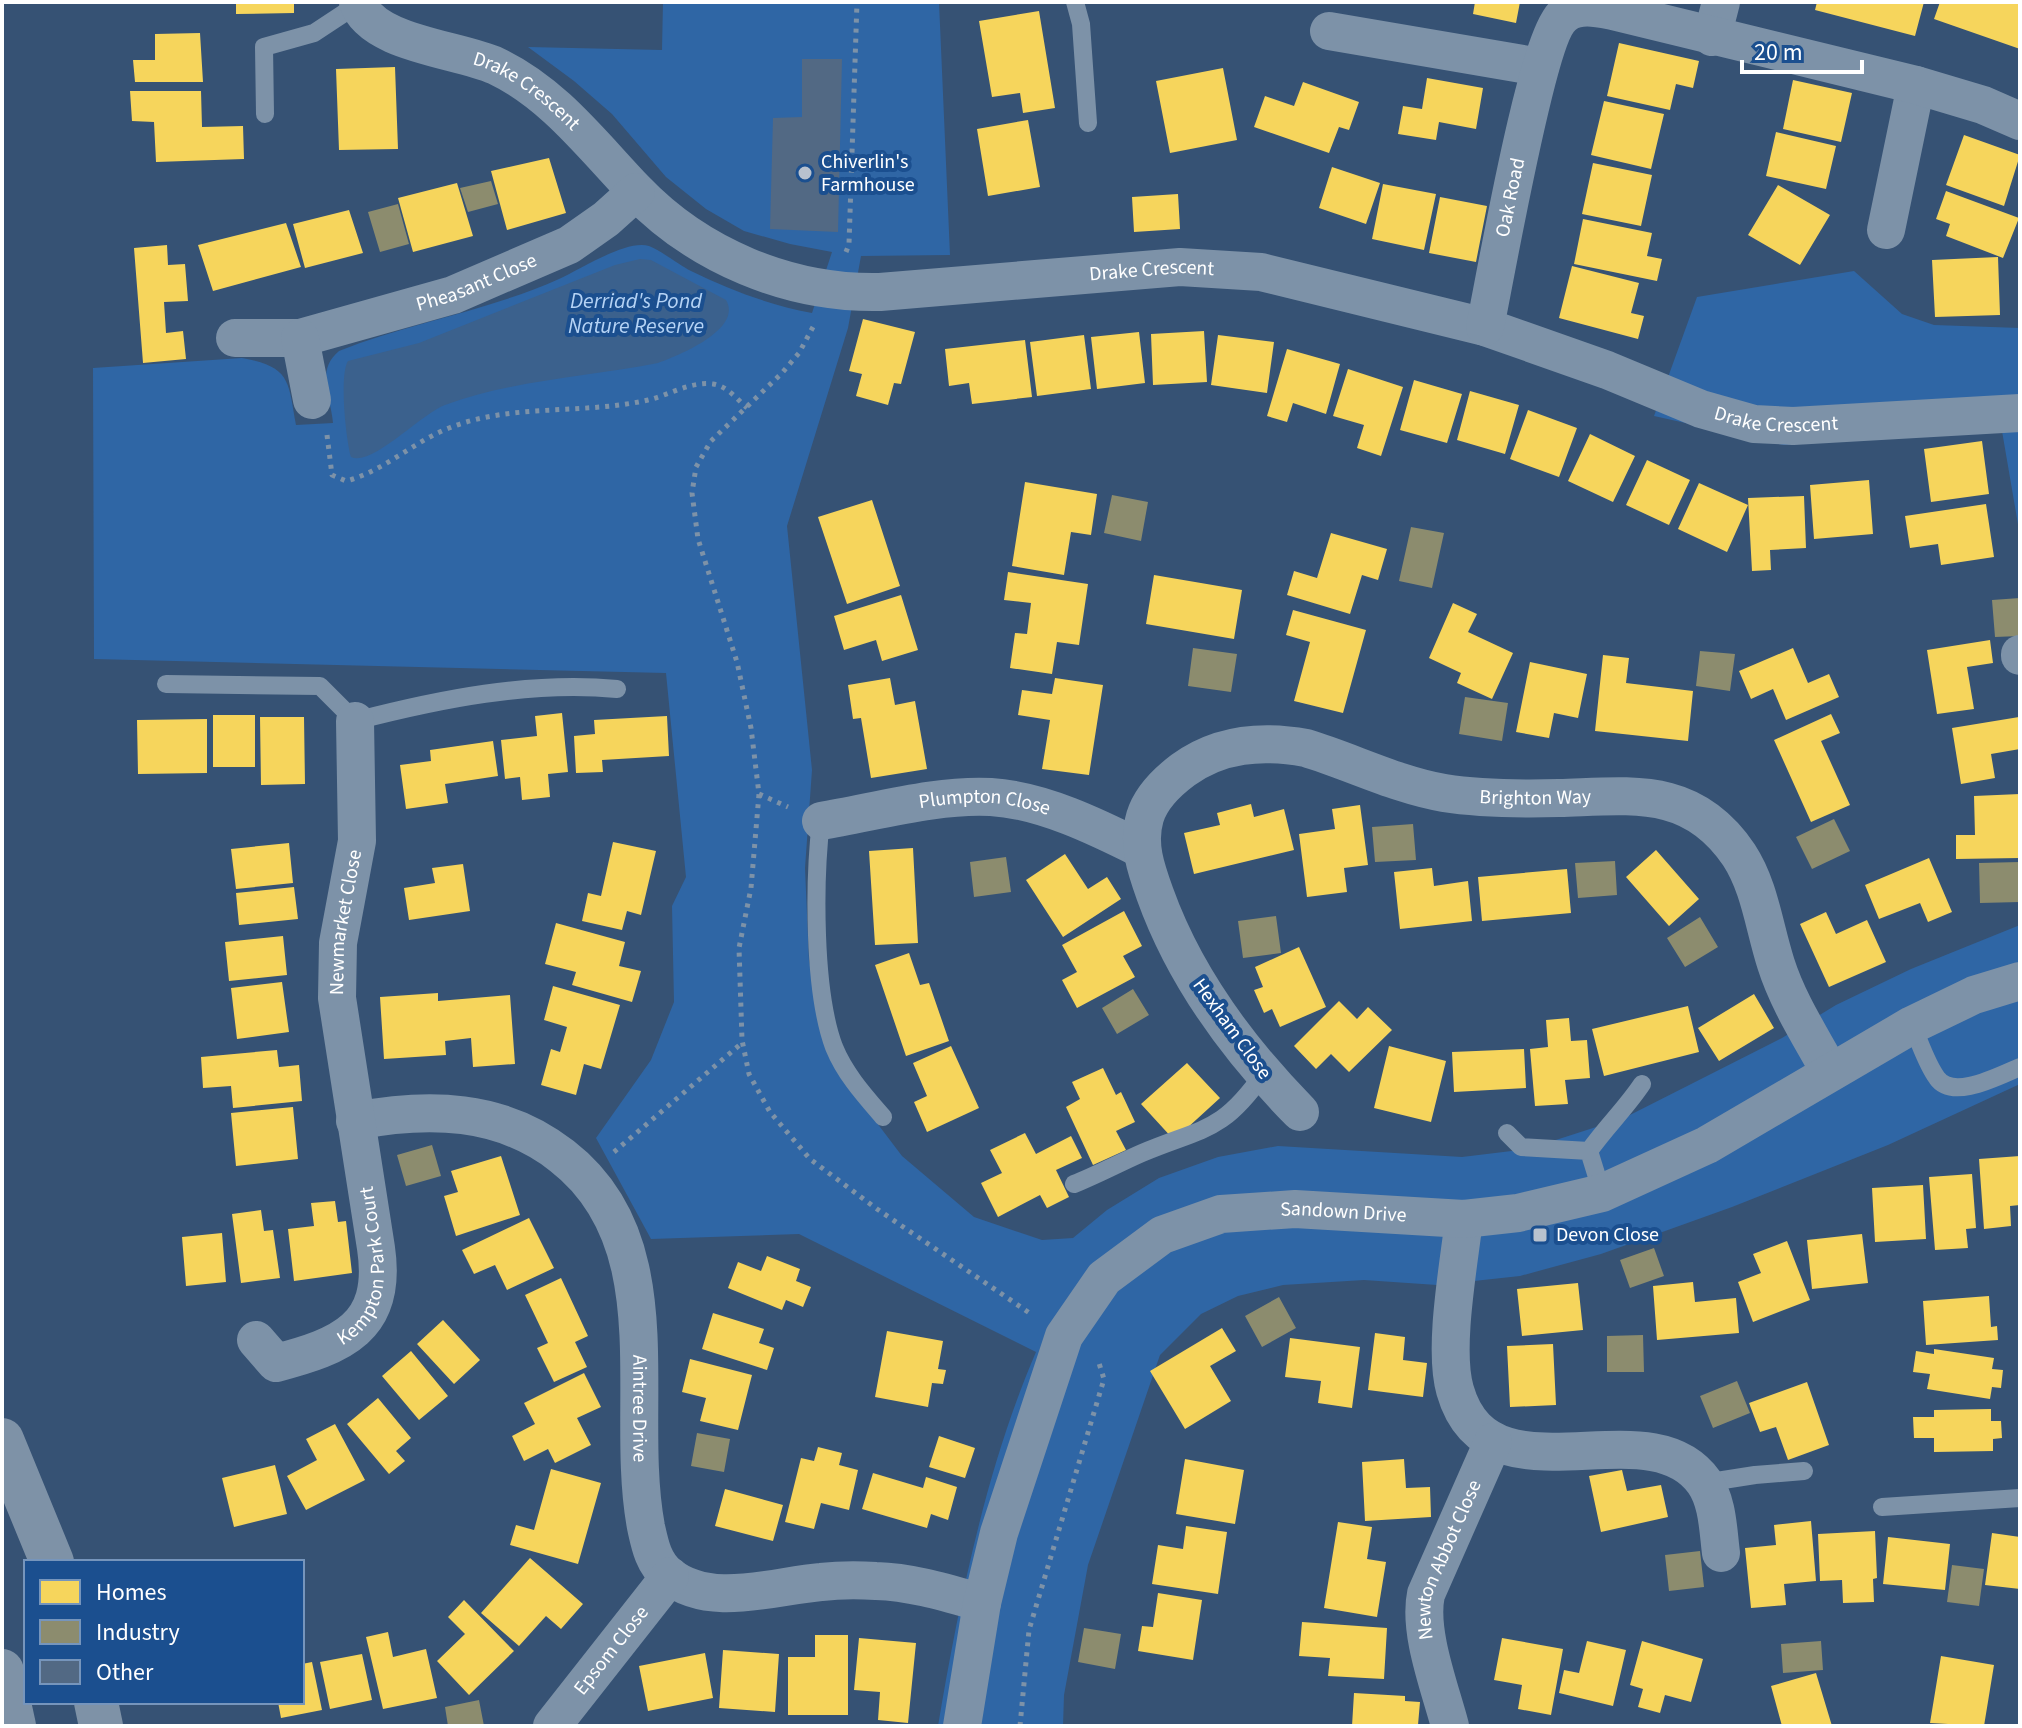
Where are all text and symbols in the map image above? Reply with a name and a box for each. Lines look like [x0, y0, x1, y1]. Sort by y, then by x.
scale bar [1742, 24, 1862, 74]
text: 20 m [1754, 35, 1803, 70]
street label: Drake Crescent [470, 45, 587, 137]
place label: Chiverlin's Farmhouse [821, 148, 915, 199]
street label: Oak Road [1489, 155, 1532, 240]
marker: Chiverlin's Farmhouse [796, 164, 814, 182]
street label: Pheasant Close [413, 246, 541, 319]
street label: Drake Crescent [1088, 253, 1215, 289]
water label: Derriad's Pond Nature Reserve [568, 285, 704, 342]
street label: Drake Crescent [1711, 399, 1839, 440]
street label: Plumpton Close [917, 783, 1054, 822]
street label: Brighton Way [1479, 783, 1592, 813]
street label: Newmarket Close [323, 847, 369, 995]
street label: Hexham Close [1186, 973, 1278, 1085]
street label: Kempton Park Court [331, 1184, 392, 1352]
street label: Sandown Drive [1279, 1195, 1407, 1230]
place label: Devon Close [1556, 1221, 1659, 1249]
marker: Devon Close [1531, 1226, 1549, 1244]
street label: Aintree Drive [625, 1355, 654, 1463]
street label: Newton Abbot Close [1410, 1475, 1489, 1642]
legend [24, 1560, 304, 1704]
text: Homes [96, 1575, 167, 1610]
street label: Epsom Close [567, 1600, 656, 1701]
text: Industry [96, 1615, 180, 1650]
text: Other [96, 1655, 154, 1690]

